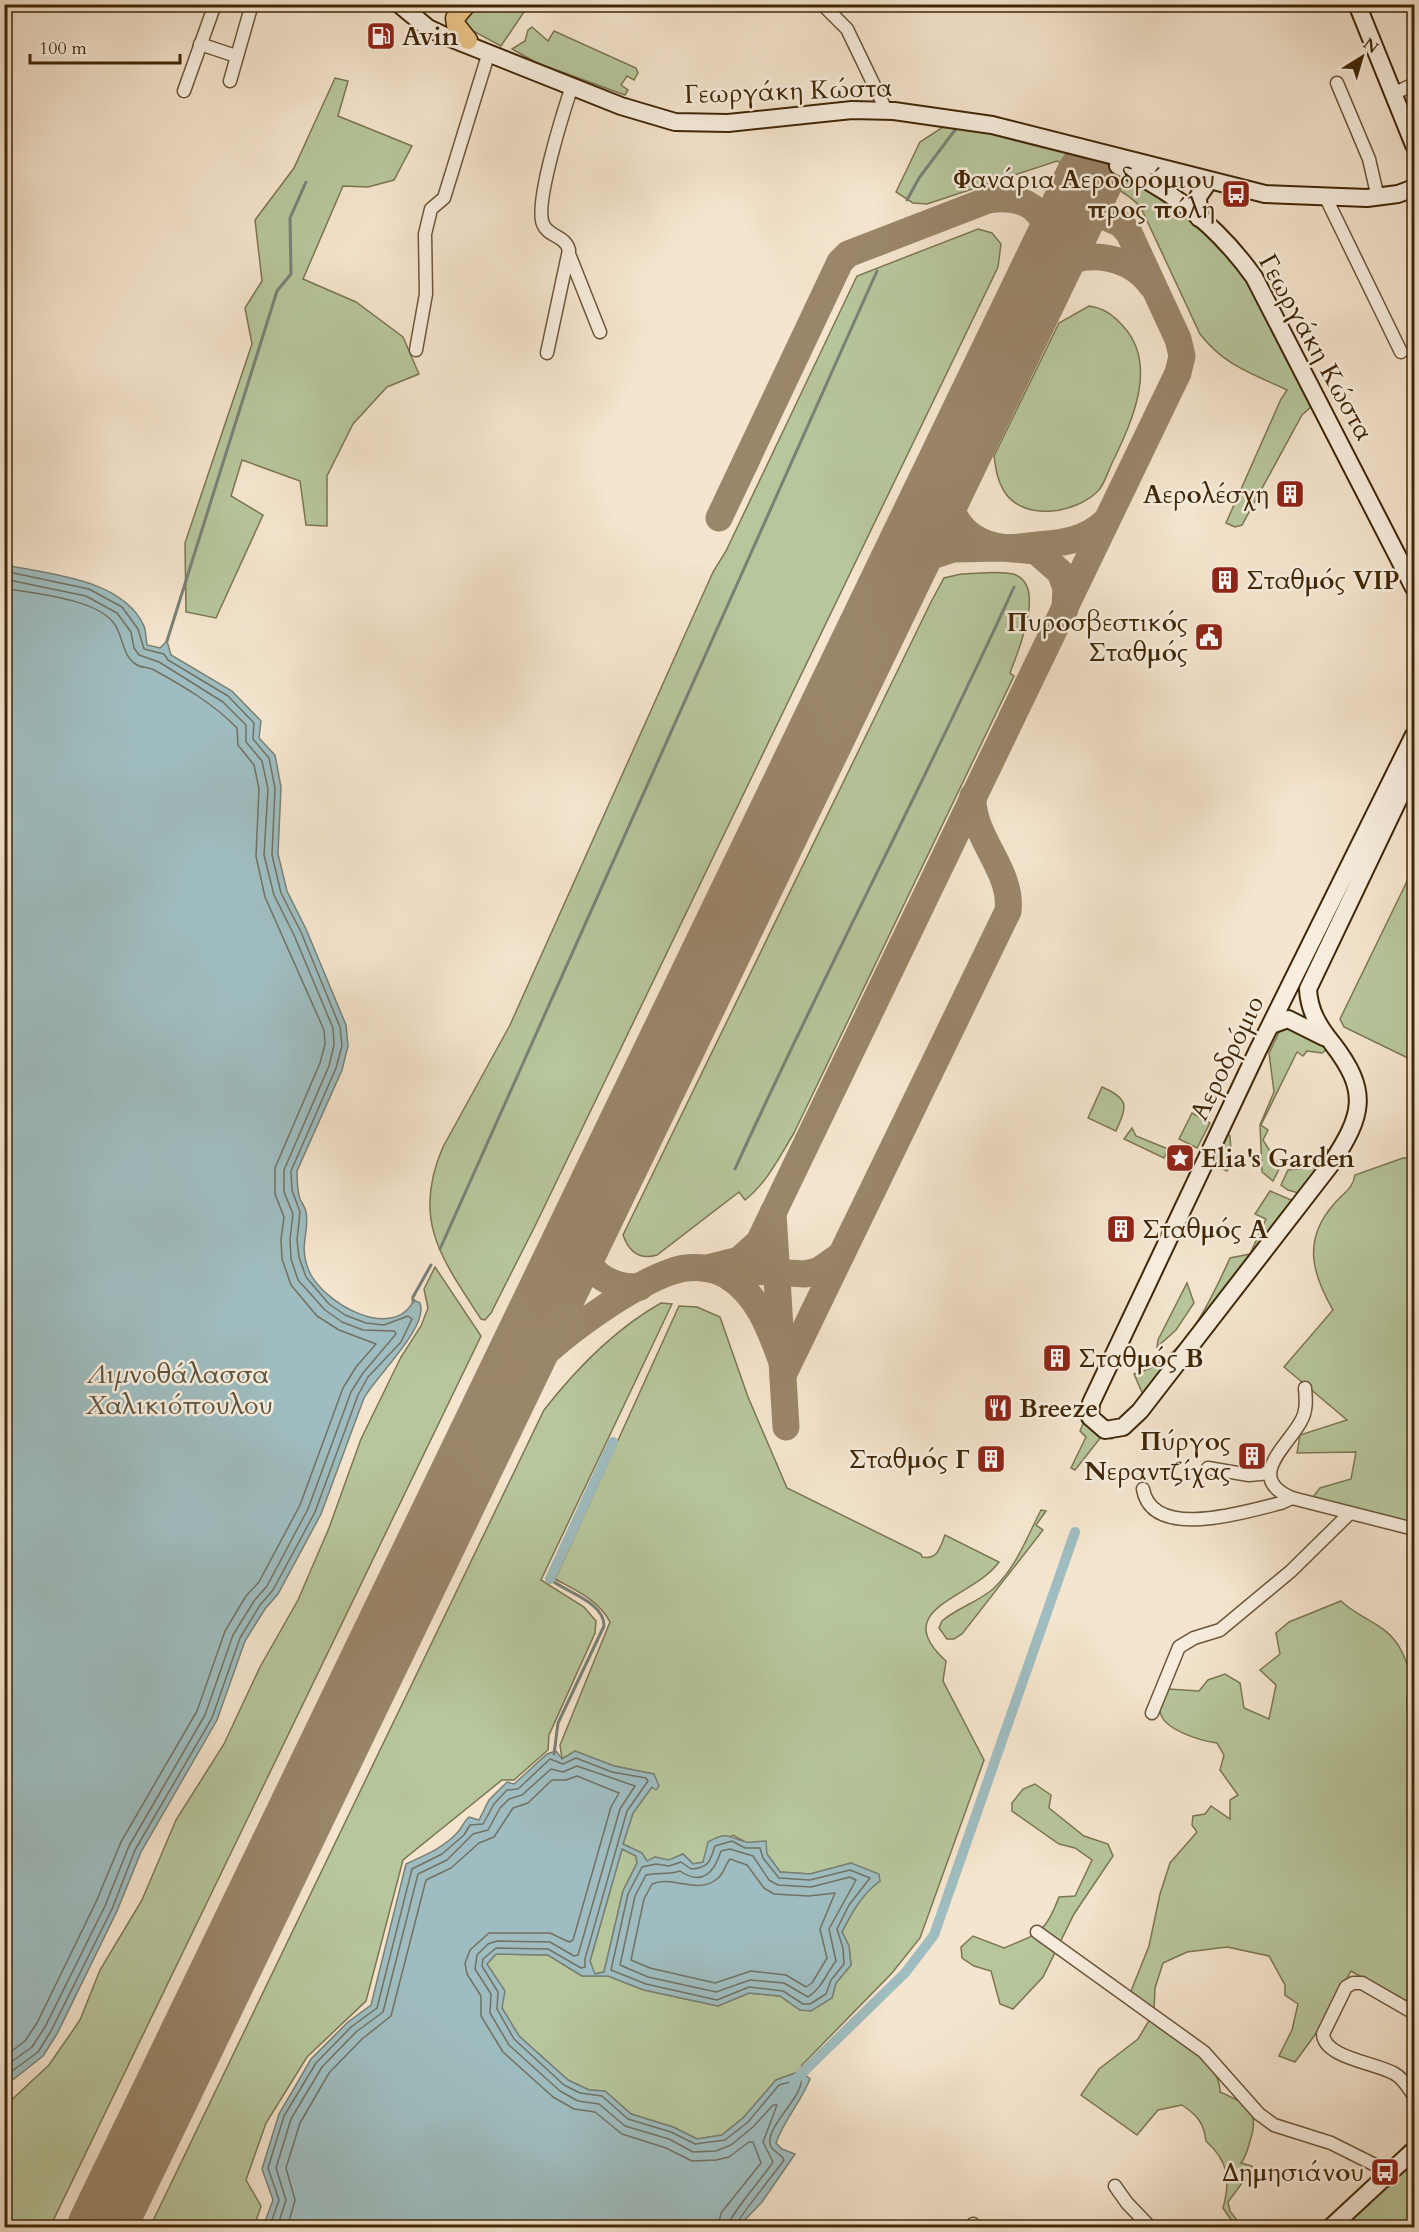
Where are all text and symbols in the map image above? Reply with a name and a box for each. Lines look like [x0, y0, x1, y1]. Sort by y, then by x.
place label: Avin [402, 19, 459, 54]
fuel station icon: Avin [365, 20, 397, 52]
scale bar [30, 27, 180, 65]
north arrow [1332, 27, 1392, 87]
text: N [1358, 33, 1383, 59]
text: 100 m [39, 36, 87, 61]
street label: Γεωργάκη Κώστα [684, 70, 893, 112]
place label: Φανάρια Αεροδρόμιου προς πόλη [953, 162, 1215, 227]
bus stop icon: Φανάρια Αεροδρόμιου προς πόλη [1220, 178, 1252, 210]
street label: Γεωργάκη Κώστα [1250, 248, 1382, 447]
place label: Αερολέσχη [1143, 477, 1269, 512]
building icon: Αερολέσχη [1274, 478, 1306, 510]
place label: Σταθμός VIP [1246, 563, 1399, 598]
building icon: Σταθμός VIP [1209, 564, 1241, 596]
place label: Πυροσβεστικός Σταθμός [1007, 605, 1188, 670]
public building icon: Πυροσβεστικός Σταθμός [1193, 621, 1225, 653]
street label: Αεροδρόμιο [1182, 990, 1272, 1126]
place label: Elia's Garden [1201, 1141, 1355, 1176]
place icon: Elia's Garden [1164, 1142, 1196, 1174]
place label: Σταθμός Α [1142, 1212, 1269, 1247]
building icon: Σταθμός Α [1105, 1213, 1137, 1245]
place label: Σταθμός B [1078, 1341, 1203, 1376]
building icon: Σταθμός B [1041, 1342, 1073, 1374]
water label: Λιμνοθάλασσα Χαλικιόπουλου [85, 1356, 273, 1424]
place label: Breeze [1019, 1391, 1098, 1426]
restaurant icon: Breeze [982, 1392, 1014, 1424]
place label: Πύργος Νεραντζίχας [1084, 1424, 1231, 1489]
building icon: Πύργος Νεραντζίχας [1236, 1440, 1268, 1472]
place label: Σταθμός Γ [848, 1442, 970, 1477]
building icon: Σταθμός Γ [975, 1443, 1007, 1475]
place label: Δημησιάνου [1222, 2155, 1364, 2190]
bus stop icon: Δημησιάνου [1369, 2156, 1401, 2188]

